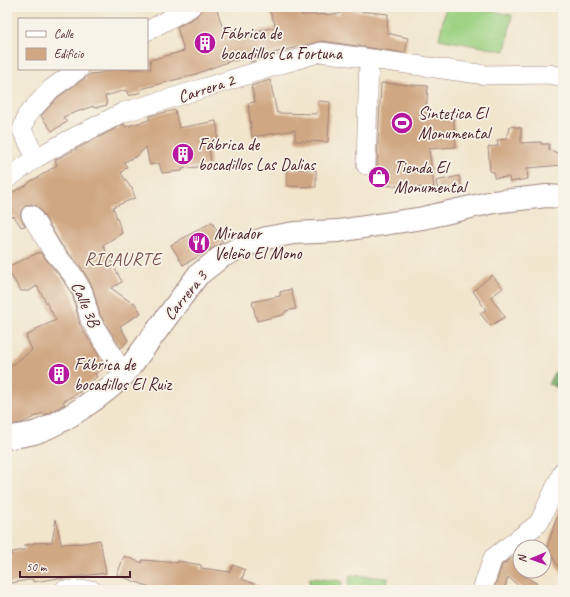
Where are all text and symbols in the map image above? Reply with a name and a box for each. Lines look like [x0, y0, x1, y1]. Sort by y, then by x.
legend [18, 18, 148, 70]
place label: Fábrica de bocadillos La Fortuna [220, 23, 343, 64]
text: Calle [54, 26, 74, 42]
building icon: Fábrica de bocadillos La Fortuna [192, 30, 218, 56]
text: Edificio [54, 46, 84, 62]
street label: Carrera 2 [175, 69, 238, 107]
place label: Sintetica El Monumental [418, 103, 493, 144]
sports icon: Sintetica El Monumental [389, 110, 415, 136]
place label: Fábrica de bocadillos Las Dalias [198, 134, 317, 175]
building icon: Fábrica de bocadillos Las Dalias [170, 141, 196, 167]
place label: Tienda El Monumental [394, 157, 469, 198]
shop icon: Tienda El Monumental [366, 164, 392, 190]
place label: Mirador Veleño El Mono [214, 223, 303, 264]
restaurant icon: Mirador Veleño El Mono [186, 230, 212, 256]
district label: RICAURTE [84, 248, 163, 270]
street label: Carrera 3 [159, 265, 213, 324]
street label: Calle 3B [66, 278, 105, 331]
place label: Fábrica de bocadillos El Ruiz [74, 354, 173, 395]
building icon: Fábrica de bocadillos El Ruiz [46, 361, 72, 387]
north arrow [512, 539, 552, 579]
scale bar [20, 553, 130, 579]
text: N [515, 554, 529, 563]
text: 50 m [26, 559, 48, 575]

